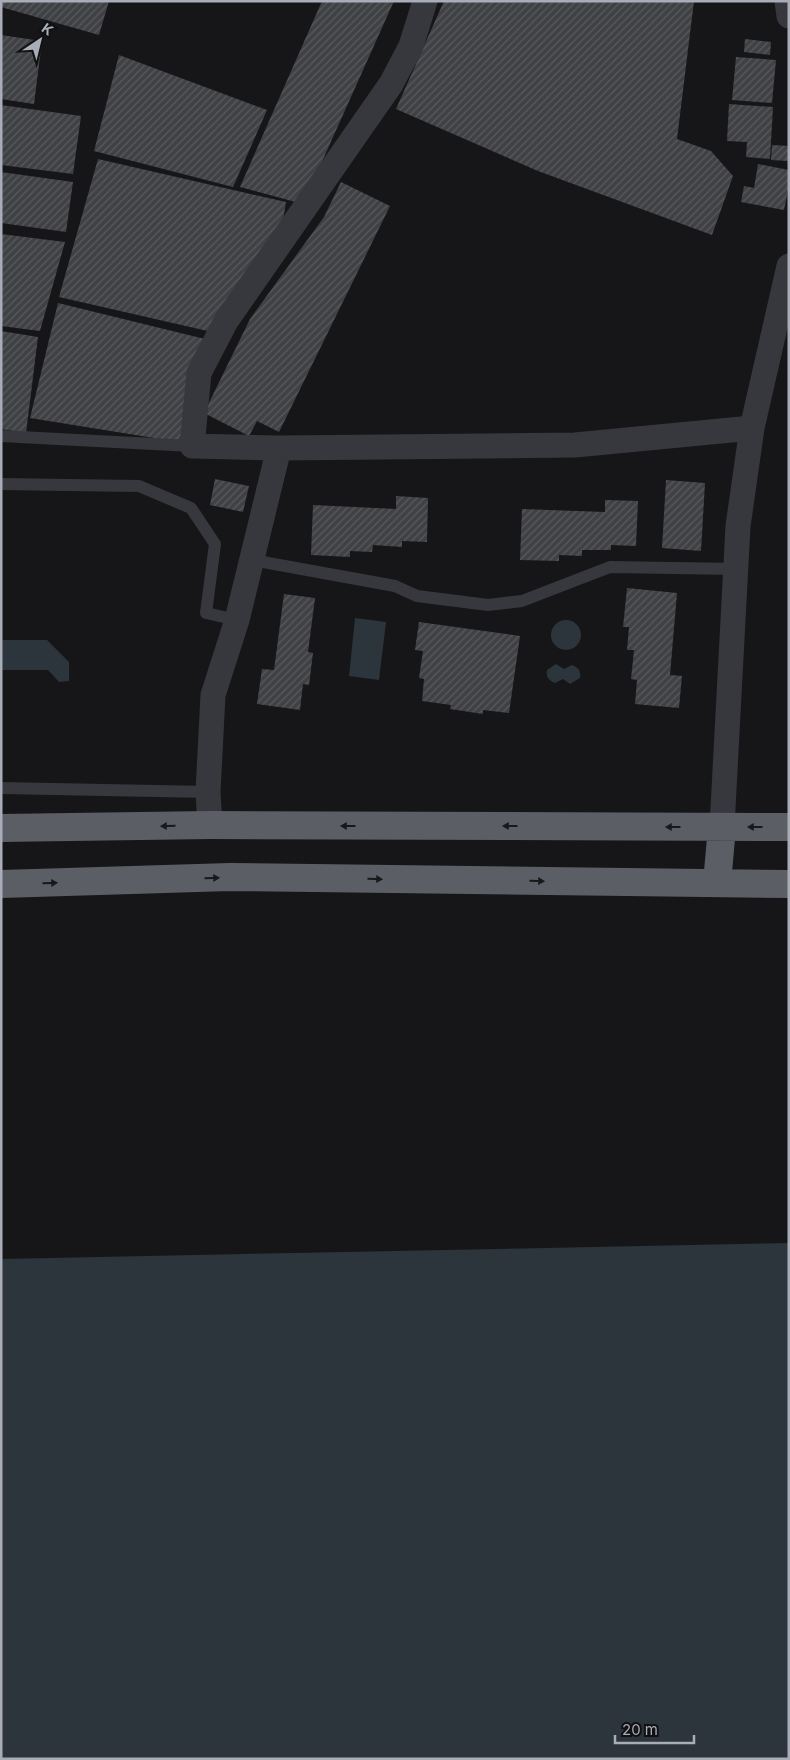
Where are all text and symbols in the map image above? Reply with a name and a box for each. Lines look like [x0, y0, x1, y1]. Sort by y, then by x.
north arrow [15, 15, 65, 65]
text: K [39, 19, 57, 39]
one-way arrow [160, 822, 176, 830]
one-way arrow [340, 822, 356, 830]
one-way arrow [502, 822, 518, 830]
one-way arrow [665, 823, 681, 831]
one-way arrow [747, 823, 763, 831]
one-way arrow [205, 874, 221, 882]
one-way arrow [367, 875, 383, 883]
one-way arrow [530, 877, 546, 885]
one-way arrow [42, 878, 58, 886]
scale bar [615, 1712, 694, 1744]
text: 20 m [622, 1720, 658, 1739]

